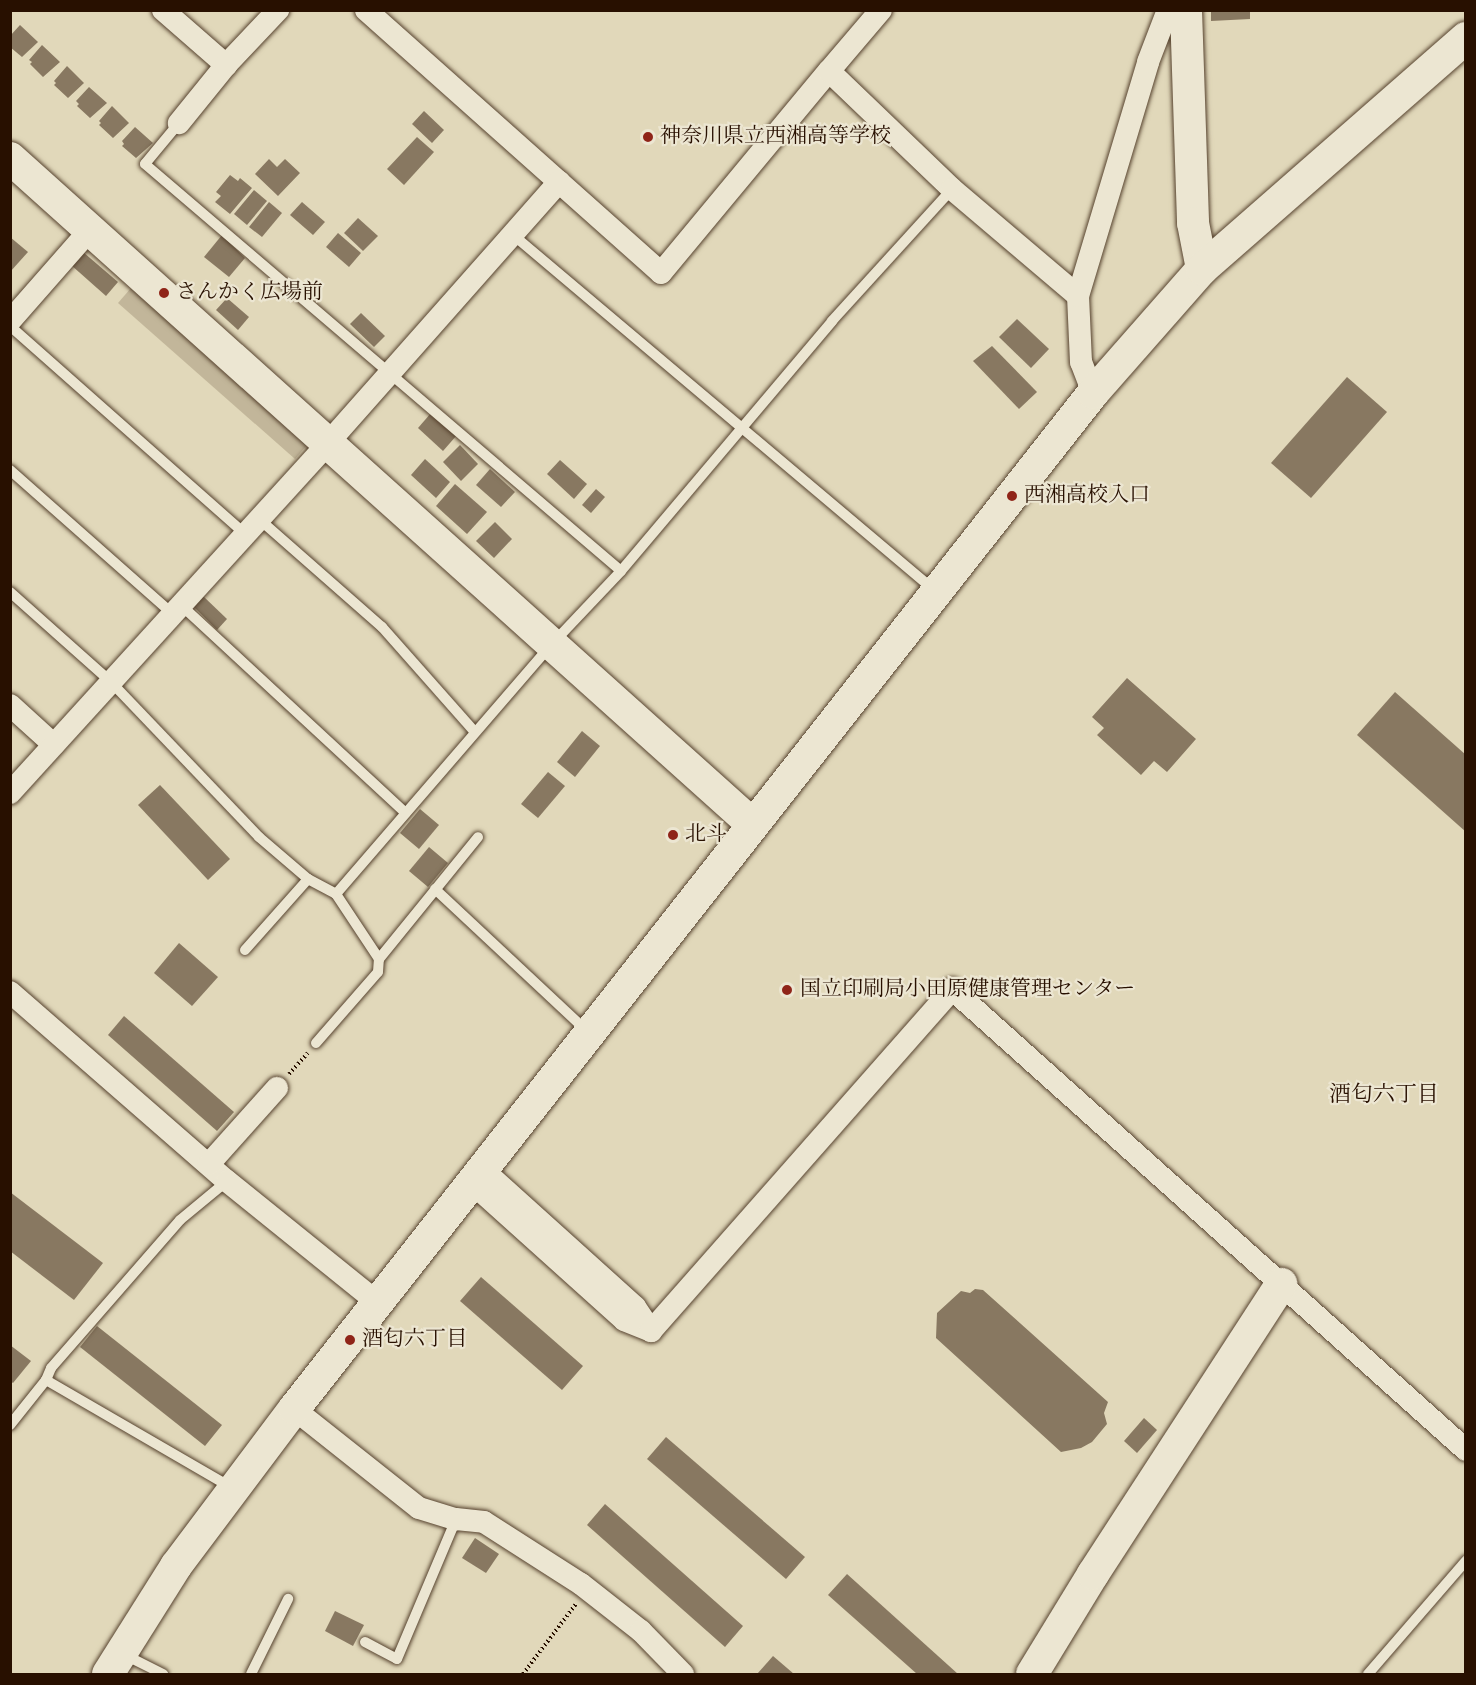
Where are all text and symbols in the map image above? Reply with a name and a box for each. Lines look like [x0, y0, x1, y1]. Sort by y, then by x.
place label: 神奈川県立西湘高等学校 [660, 124, 891, 150]
marker: 神奈川県立西湘高等学校 [641, 130, 655, 144]
place label: さんかく広場前 [176, 280, 323, 306]
marker: さんかく広場前 [157, 286, 171, 300]
place label: 西湘高校入口 [1024, 483, 1150, 509]
marker: 西湘高校入口 [1005, 489, 1019, 503]
place label: 北斗 [685, 822, 727, 848]
marker: 北斗 [666, 828, 680, 842]
place label: 国立印刷局小田原健康管理センター [800, 977, 1136, 1003]
marker: 国立印刷局小田原健康管理センター [778, 981, 796, 999]
district label: 酒匂六丁目 [1329, 1083, 1439, 1109]
place label: 酒匂六丁目 [362, 1327, 467, 1353]
marker: 酒匂六丁目 [343, 1333, 357, 1347]

